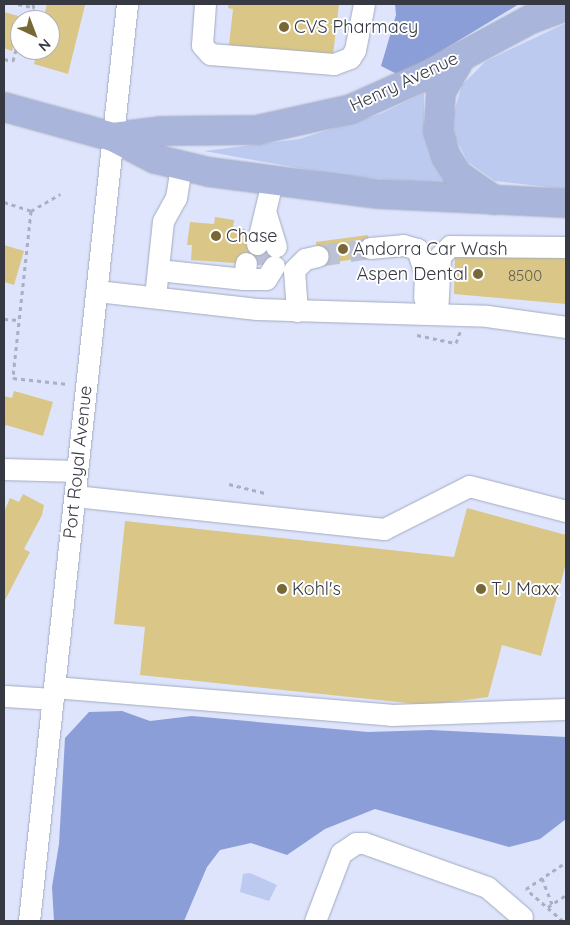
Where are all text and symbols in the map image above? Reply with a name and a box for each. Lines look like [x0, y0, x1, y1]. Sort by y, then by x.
north arrow [10, 10, 60, 60]
place label: CVS Pharmacy [294, 16, 418, 38]
marker: CVS Pharmacy [278, 21, 290, 33]
text: N [35, 35, 54, 55]
street label: Henry Avenue [346, 47, 462, 117]
place label: Chase [226, 225, 277, 247]
marker: Chase [210, 230, 222, 242]
place label: Andorra Car Wash [353, 238, 508, 260]
marker: Andorra Car Wash [337, 243, 349, 255]
place label: Aspen Dental [357, 263, 468, 285]
house number: 8500 [508, 267, 542, 285]
marker: Aspen Dental [472, 268, 484, 280]
street label: Port Royal Avenue [59, 384, 97, 540]
place label: Kohl's [292, 578, 341, 600]
place label: TJ Maxx [491, 578, 559, 600]
marker: Kohl's [276, 583, 288, 595]
marker: TJ Maxx [475, 583, 487, 595]

